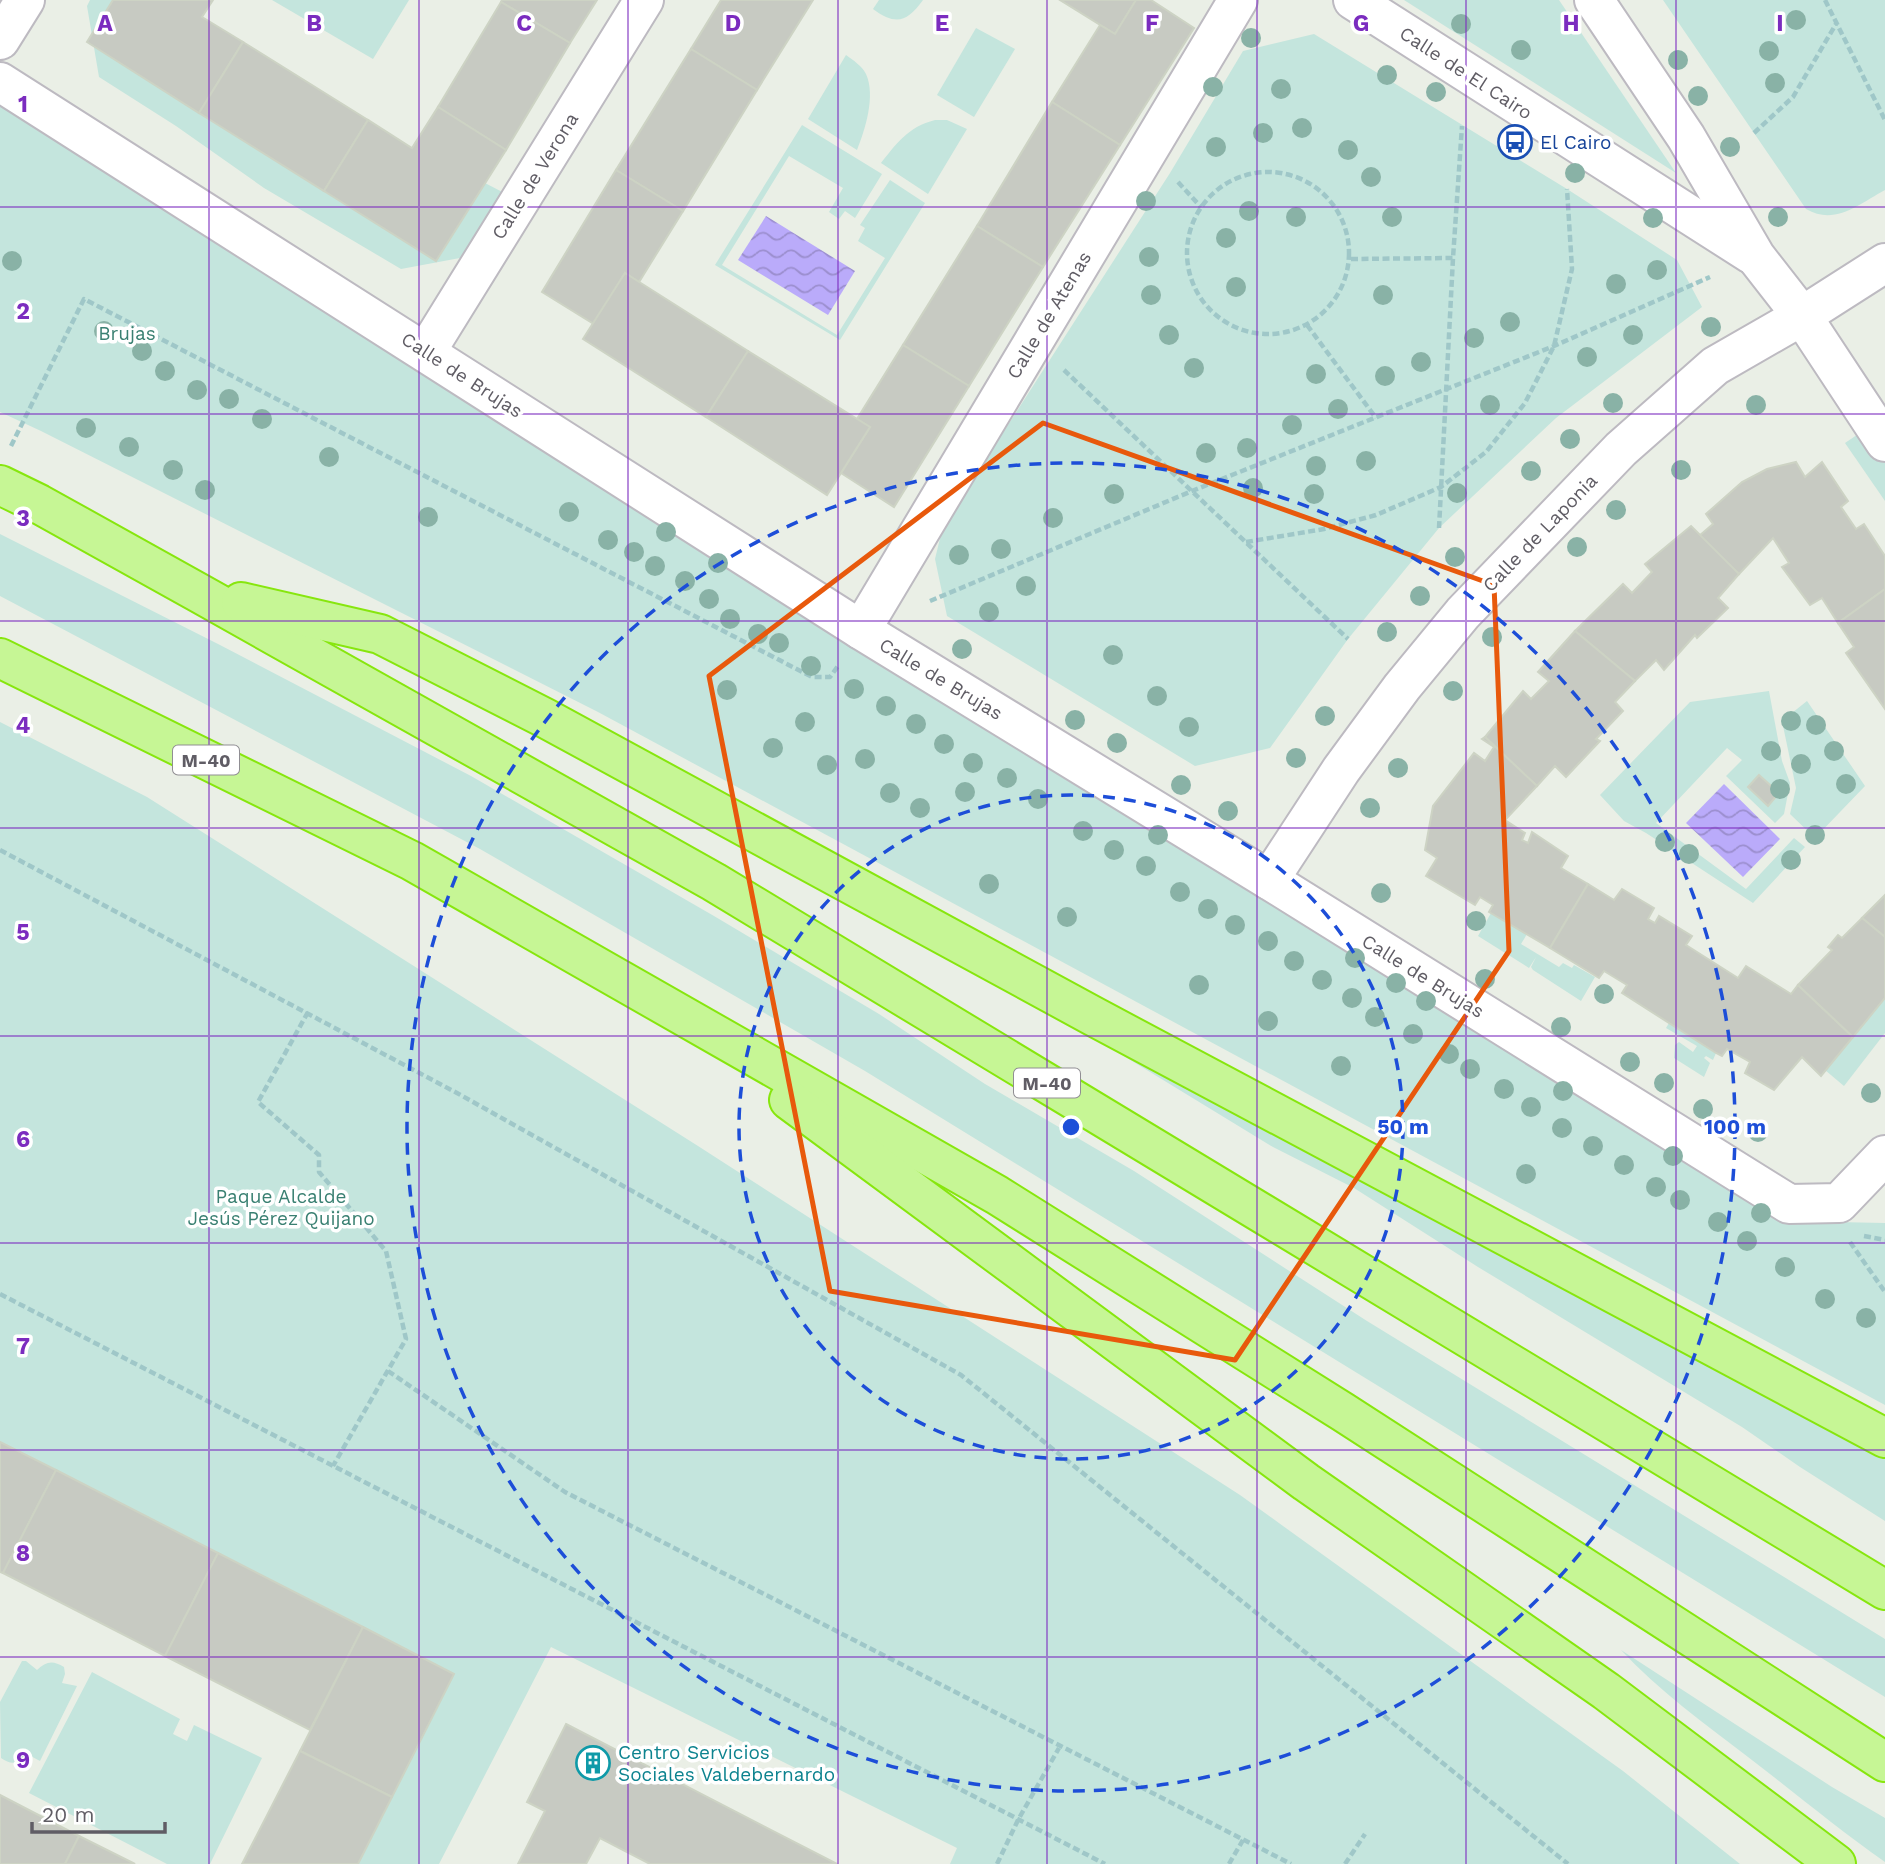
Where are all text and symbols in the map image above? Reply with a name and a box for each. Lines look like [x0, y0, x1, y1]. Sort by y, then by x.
text: A [97, 10, 113, 37]
text: B [306, 10, 322, 37]
text: C [516, 10, 532, 37]
text: D [725, 10, 741, 37]
text: E [935, 10, 949, 37]
text: F [1145, 10, 1159, 37]
text: G [1353, 10, 1369, 37]
text: H [1562, 10, 1580, 37]
text: I [1776, 10, 1784, 37]
street label: Calle de El Cairo [1395, 22, 1537, 124]
text: 1 [18, 91, 28, 118]
street label: Calle de Verona [487, 108, 583, 244]
bus stop icon: El Cairo [1496, 123, 1534, 161]
place label: El Cairo [1540, 131, 1611, 154]
street label: Calle de Atenas [1002, 247, 1096, 383]
text: 2 [16, 298, 30, 325]
park label: Brujas [98, 322, 156, 345]
street label: Calle de Brujas [397, 327, 527, 423]
street label: Calle de Laponia [1478, 469, 1602, 597]
text: 3 [16, 505, 30, 532]
street label: Calle de Brujas [875, 633, 1007, 725]
text: 4 [16, 712, 31, 739]
road number: M-40 [173, 746, 239, 774]
text: 5 [16, 919, 30, 946]
street label: Calle de Brujas [1358, 929, 1488, 1023]
road number: M-40 [1014, 1068, 1080, 1098]
text: 50 m [1377, 1114, 1429, 1139]
text: 100 m [1704, 1114, 1766, 1139]
centre of rings [1059, 1115, 1083, 1139]
text: 6 [16, 1126, 30, 1153]
park label: Paque Alcalde Jesús Pérez Quijano [187, 1185, 375, 1230]
text: 7 [16, 1333, 30, 1360]
text: 8 [16, 1540, 30, 1567]
place label: Centro Servicios Sociales Valdebernardo [618, 1741, 835, 1786]
building icon: Centro Servicios Sociales Valdebernardo [574, 1744, 612, 1782]
text: 9 [16, 1747, 30, 1774]
scale bar [32, 1790, 164, 1834]
text: 20 m [42, 1802, 94, 1827]

